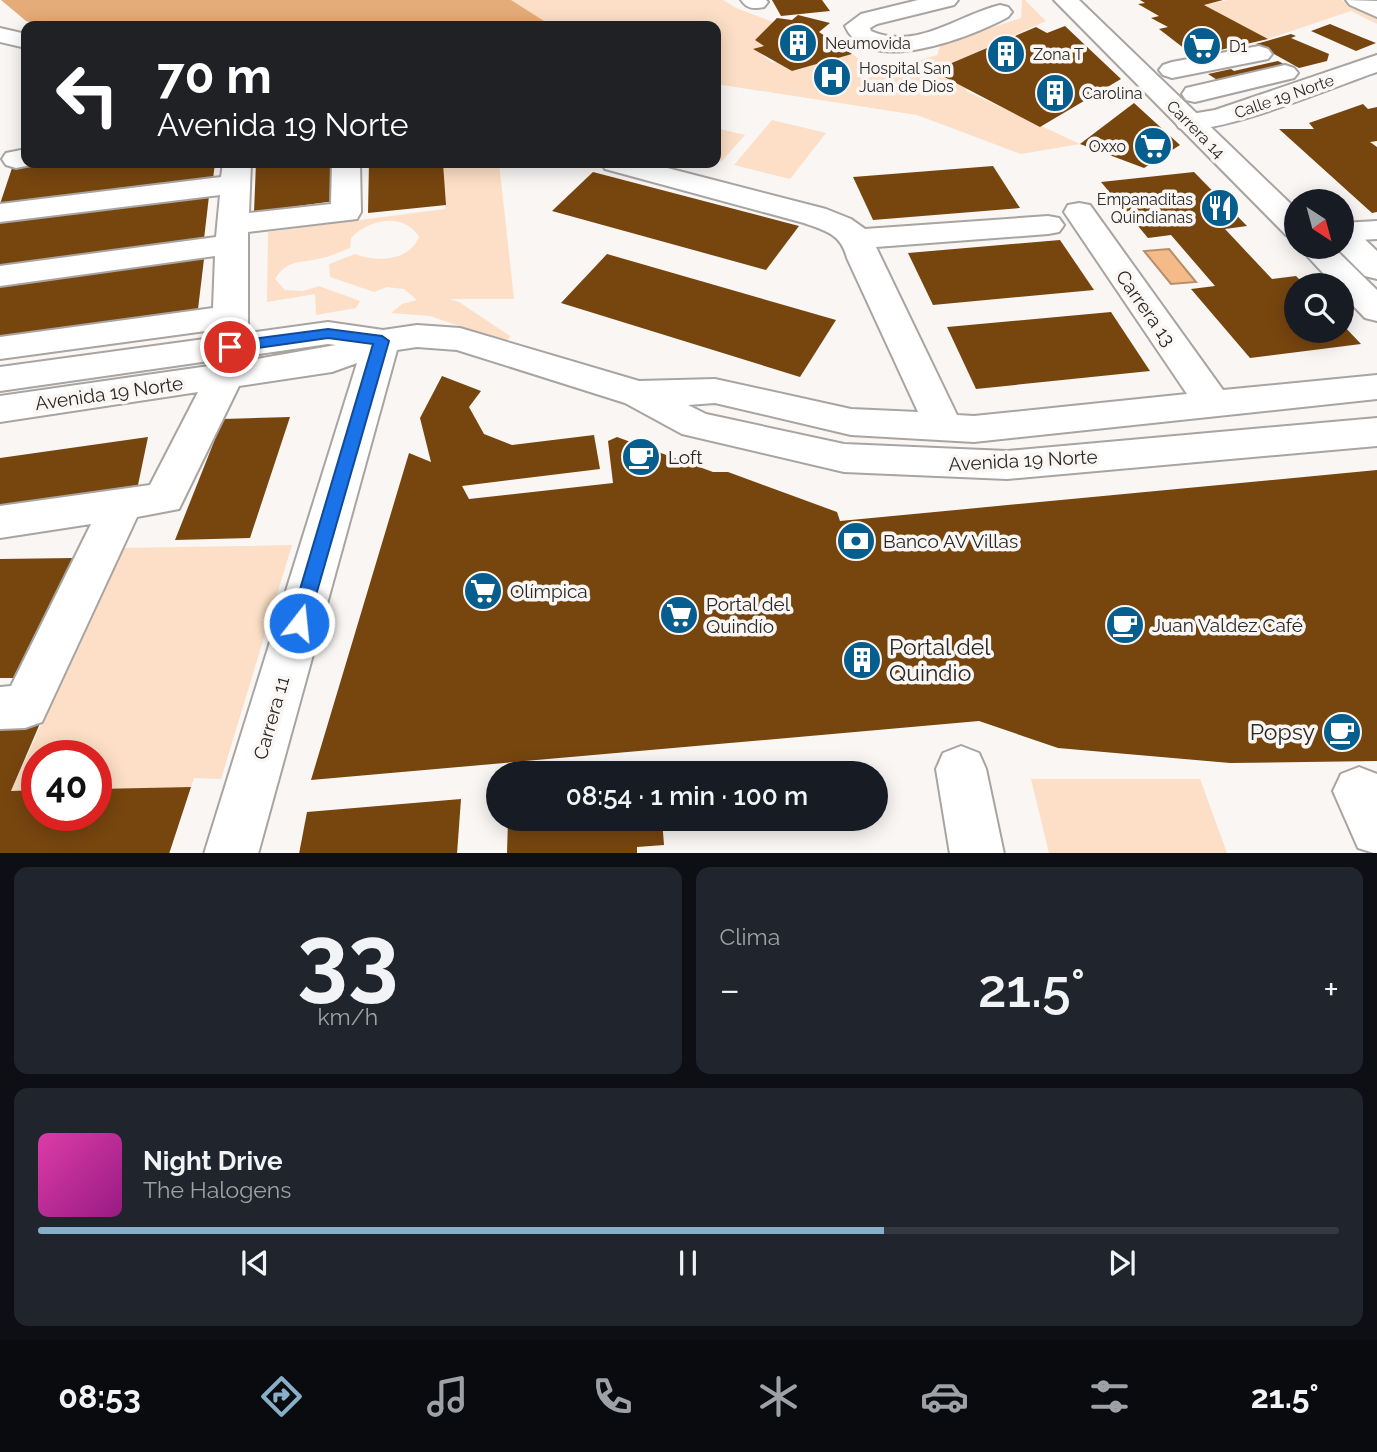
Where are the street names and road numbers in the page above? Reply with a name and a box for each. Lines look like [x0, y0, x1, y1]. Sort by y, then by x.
street label: Calle 19 Norte [1232, 71, 1336, 122]
street label: Carrera 14 [1163, 96, 1229, 162]
street label: Carrera 13 [1112, 266, 1180, 350]
street label: Avenida 19 Norte [34, 372, 184, 414]
street label: Avenida 19 Norte [948, 445, 1098, 475]
street label: Carrera 11 [249, 674, 293, 762]

